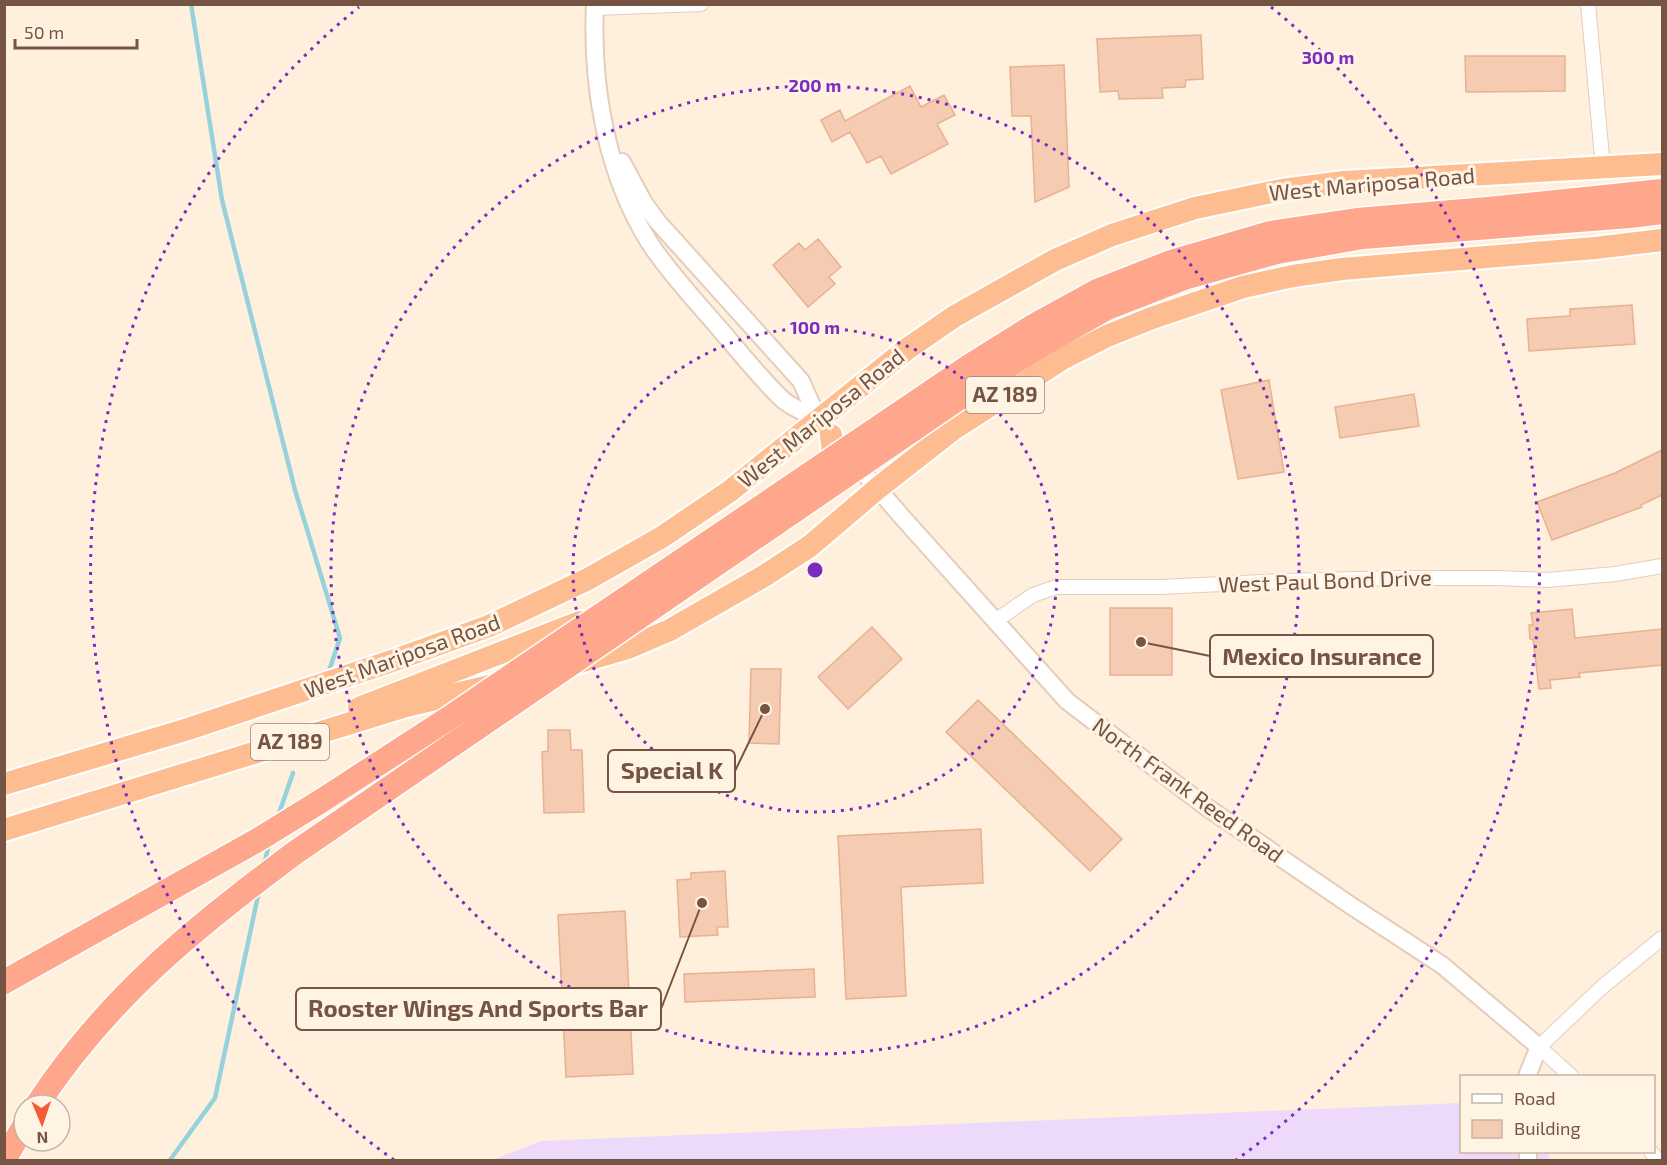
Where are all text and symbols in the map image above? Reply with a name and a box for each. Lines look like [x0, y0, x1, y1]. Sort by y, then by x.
scale bar [15, 12, 136, 50]
text: 50 m [24, 21, 64, 43]
text: 300 m [1302, 46, 1354, 68]
text: 200 m [789, 74, 841, 96]
street label: West Mariposa Road [1268, 161, 1476, 205]
text: 100 m [790, 316, 840, 338]
street label: West Mariposa Road [732, 342, 909, 492]
road number: AZ 189 [966, 377, 1044, 413]
centre of rings [805, 560, 825, 580]
street label: West Paul Bond Drive [1218, 563, 1432, 597]
street label: West Mariposa Road [300, 608, 503, 703]
callout: Mexico Insurance [1210, 635, 1433, 677]
text: Mexico Insurance [1222, 641, 1422, 670]
street label: North Frank Reed Road [1088, 711, 1289, 867]
road number: AZ 189 [251, 724, 329, 760]
callout: Special K [608, 750, 735, 792]
text: Special K [621, 755, 724, 784]
callout: Rooster Wings And Sports Bar [296, 988, 661, 1030]
text: Rooster Wings And Sports Bar [308, 993, 649, 1022]
legend [1460, 1075, 1655, 1153]
text: Road [1514, 1087, 1555, 1109]
north arrow [12, 1093, 72, 1153]
text: Building [1514, 1117, 1581, 1139]
text: N [36, 1129, 49, 1148]

